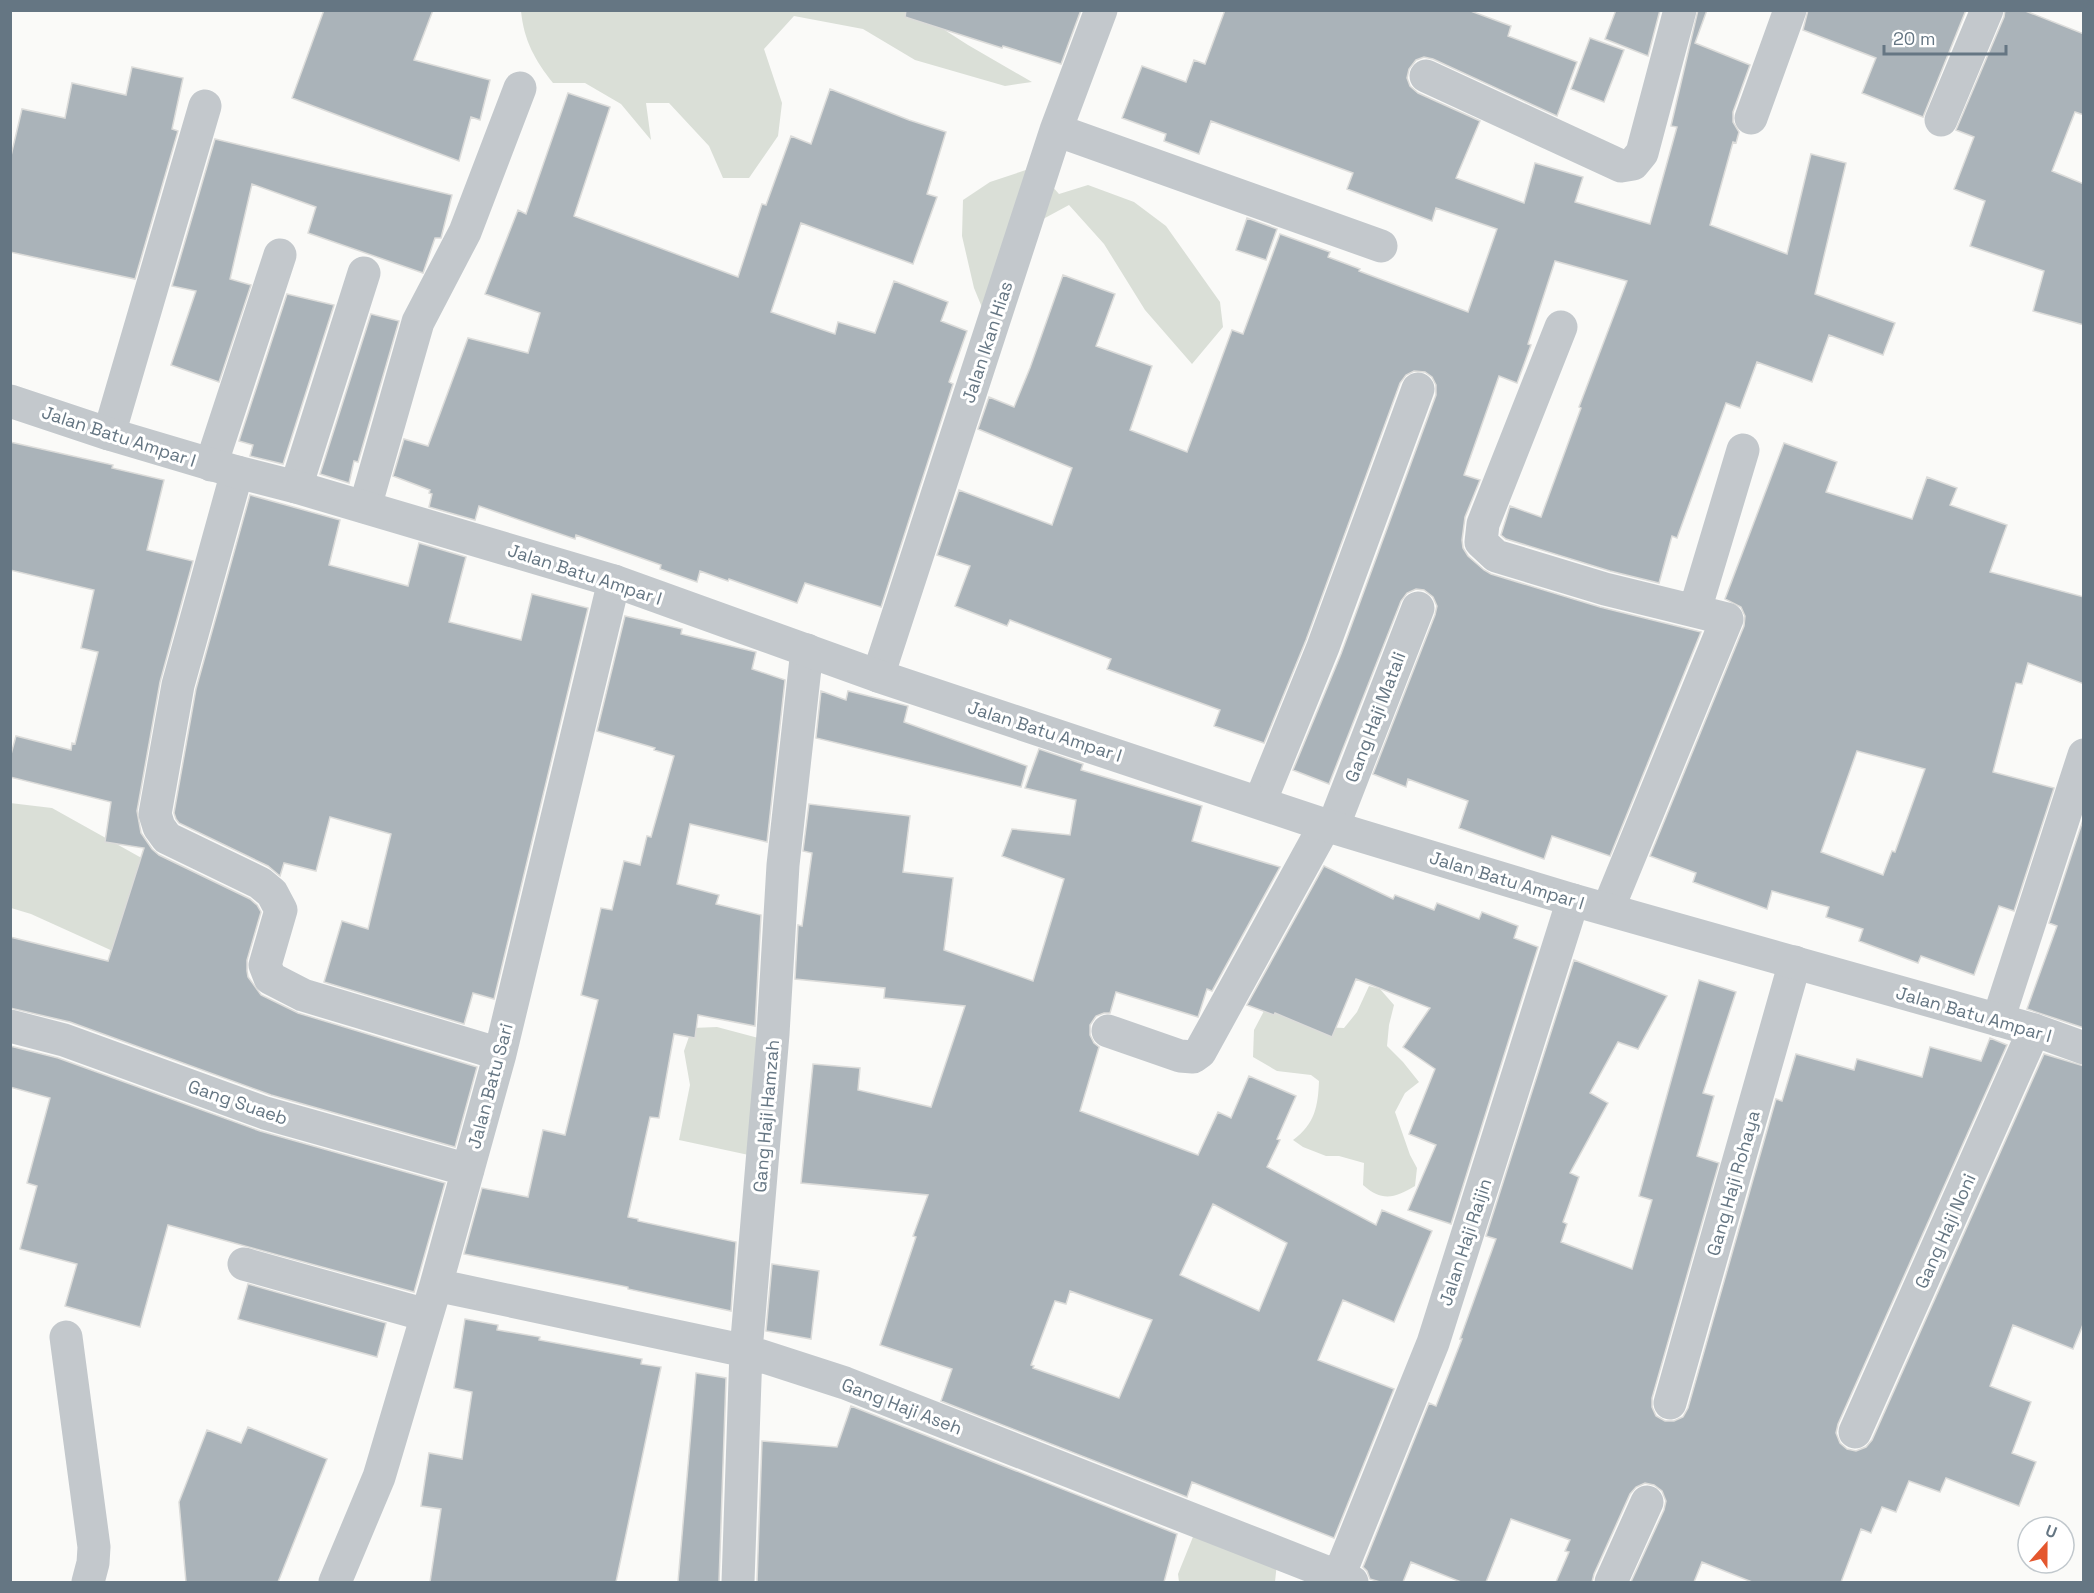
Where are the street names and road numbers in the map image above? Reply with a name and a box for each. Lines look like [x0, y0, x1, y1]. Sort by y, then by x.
street label: Jalan Ikan Hias [956, 278, 1018, 406]
street label: Jalan Batu Ampar I [39, 400, 199, 472]
street label: Jalan Batu Ampar I [505, 538, 665, 610]
street label: Gang Haji Matali [1340, 649, 1410, 785]
street label: Jalan Batu Ampar I [965, 695, 1125, 767]
street label: Jalan Batu Ampar I [1427, 845, 1587, 915]
street label: Jalan Batu Ampar I [1893, 981, 2055, 1047]
street label: Jalan Batu Sari [462, 1021, 518, 1151]
street label: Gang Haji Hamzah [748, 1039, 784, 1193]
street label: Gang Suaeb [185, 1074, 291, 1130]
street label: Gang Haji Rohaya [1701, 1108, 1765, 1258]
street label: Gang Haji Noni [1909, 1170, 1981, 1292]
street label: Jalan Haji Raijin [1434, 1175, 1496, 1309]
street label: Gang Haji Aseh [838, 1372, 966, 1440]

